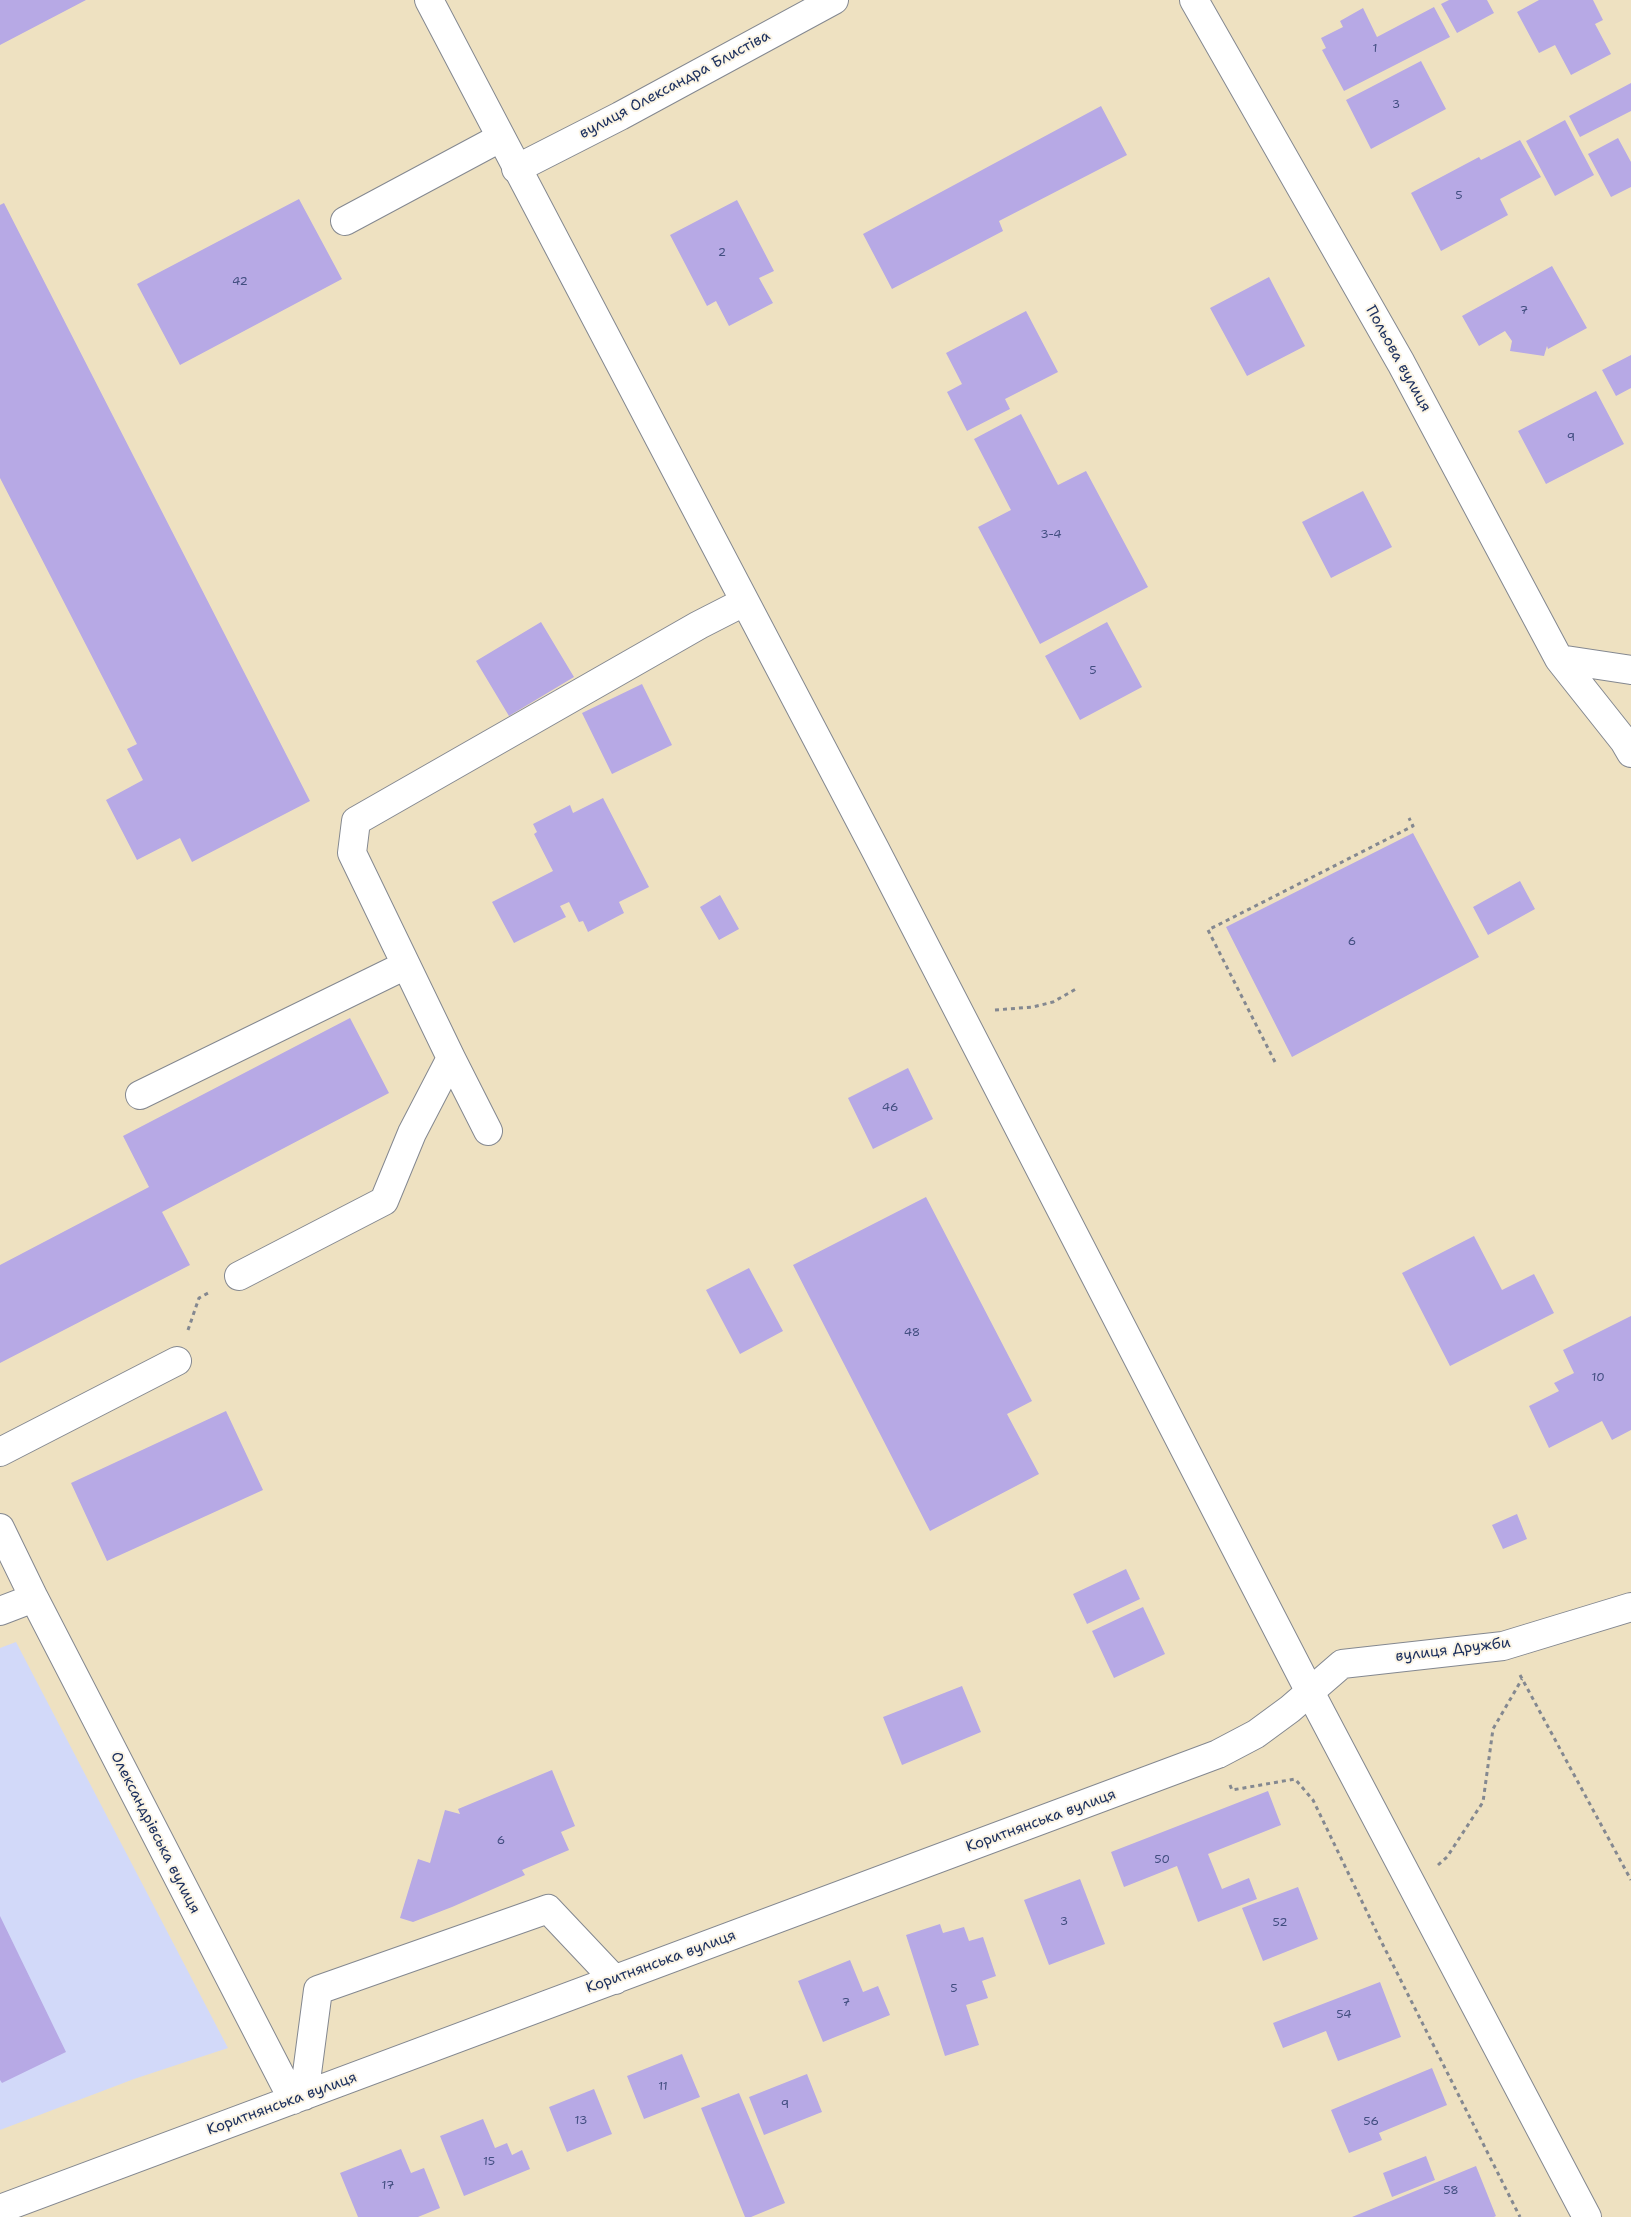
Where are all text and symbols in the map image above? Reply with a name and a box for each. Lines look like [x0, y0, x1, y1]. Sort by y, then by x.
street label: вулиця Олександра Блистіва [577, 27, 773, 143]
house number: 1 [1372, 42, 1378, 56]
house number: 3 [1392, 98, 1400, 112]
house number: 5 [1455, 189, 1463, 203]
house number: 2 [718, 246, 726, 260]
house number: 42 [232, 275, 248, 289]
street label: Польова вулиця [1361, 303, 1435, 415]
house number: 7 [1520, 304, 1528, 318]
house number: 9 [1567, 431, 1575, 445]
house number: 3-4 [1040, 528, 1062, 542]
house number: 5 [1089, 664, 1097, 678]
house number: 6 [1348, 935, 1356, 949]
house number: 46 [882, 1101, 898, 1115]
house number: 48 [904, 1326, 920, 1340]
house number: 10 [1591, 1371, 1605, 1385]
street label: вулиця Дружби [1394, 1634, 1512, 1666]
street label: Олександрівська вулиця [106, 1749, 204, 1917]
street label: Коритнянська вулиця [964, 1785, 1118, 1857]
house number: 6 [497, 1834, 505, 1848]
house number: 50 [1154, 1853, 1170, 1867]
house number: 3 [1060, 1915, 1068, 1929]
house number: 52 [1272, 1916, 1288, 1930]
street label: Коритнянська вулиця [584, 1926, 738, 1998]
house number: 5 [950, 1982, 958, 1996]
house number: 7 [842, 1996, 850, 2010]
house number: 54 [1336, 2008, 1352, 2022]
street label: Коритнянська вулиця [205, 2068, 359, 2140]
house number: 11 [658, 2080, 668, 2094]
house number: 9 [781, 2098, 789, 2112]
house number: 13 [575, 2114, 587, 2128]
house number: 56 [1363, 2115, 1379, 2129]
house number: 15 [483, 2155, 495, 2169]
house number: 17 [382, 2179, 394, 2193]
house number: 58 [1443, 2184, 1459, 2198]

